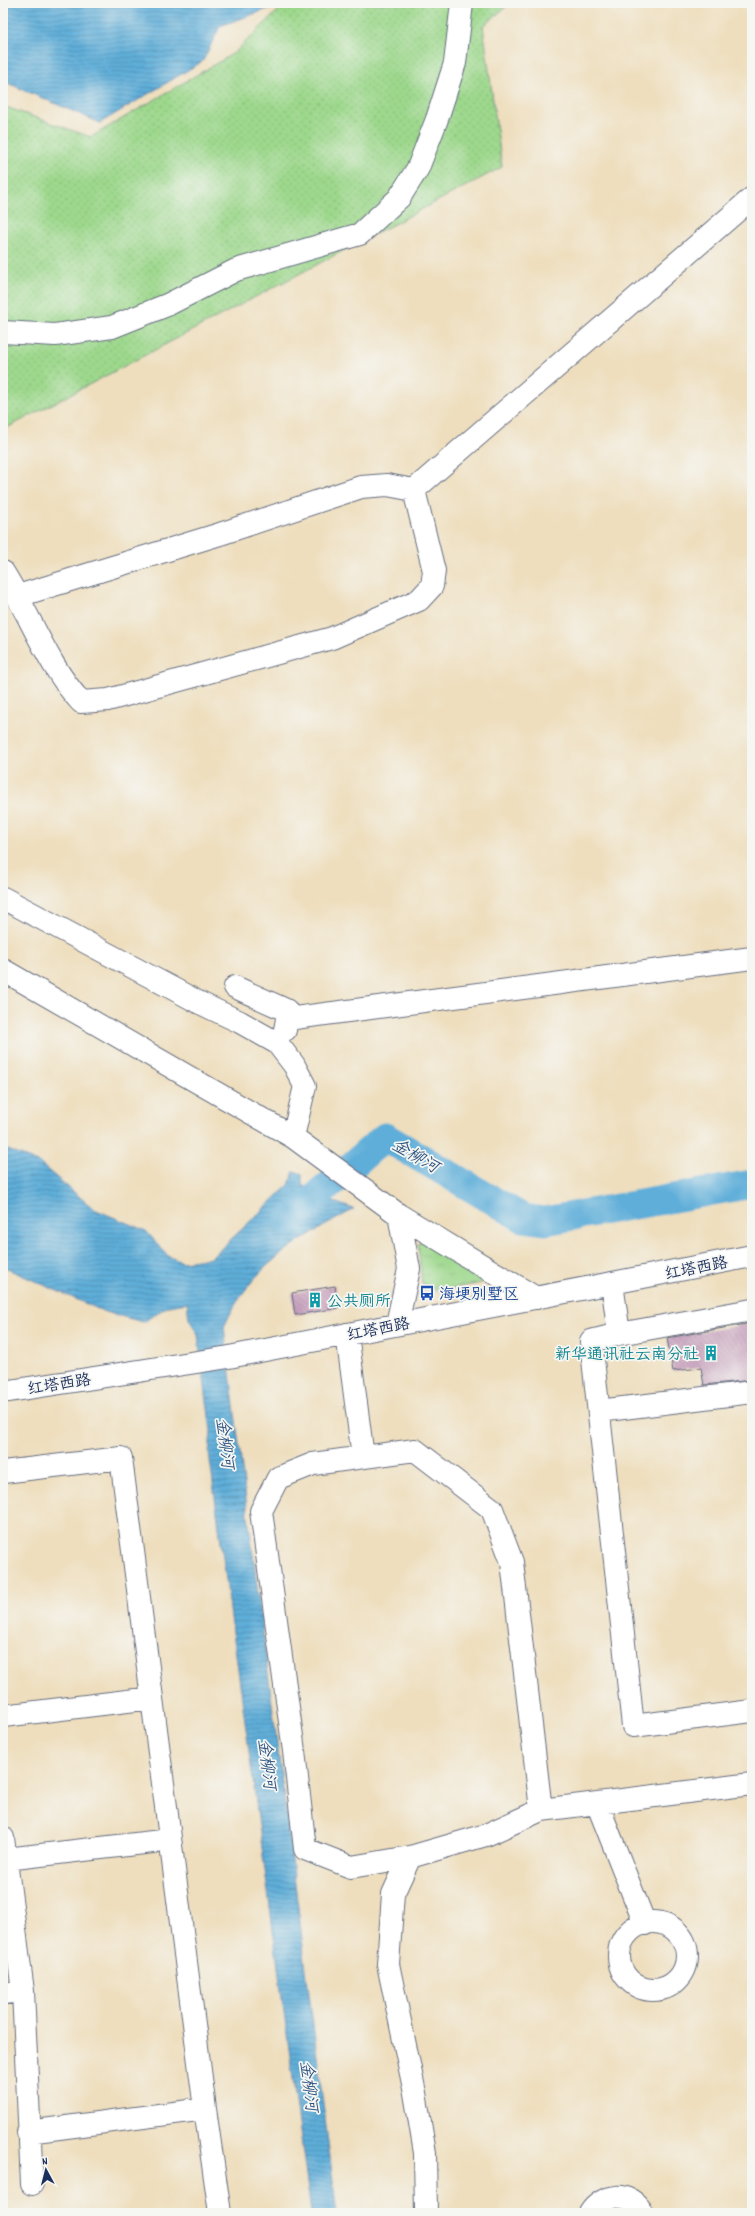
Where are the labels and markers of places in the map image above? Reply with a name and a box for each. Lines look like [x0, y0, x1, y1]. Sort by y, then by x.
bus stop icon: 海埂别墅区 [418, 1284, 436, 1302]
place label: 海埂别墅区 [439, 1284, 519, 1307]
building icon: 公共厕所 [306, 1291, 324, 1309]
place label: 公共厕所 [327, 1291, 391, 1314]
place label: 新华通讯社云南分社 [555, 1344, 699, 1367]
building icon: 新华通讯社云南分社 [702, 1344, 720, 1362]

